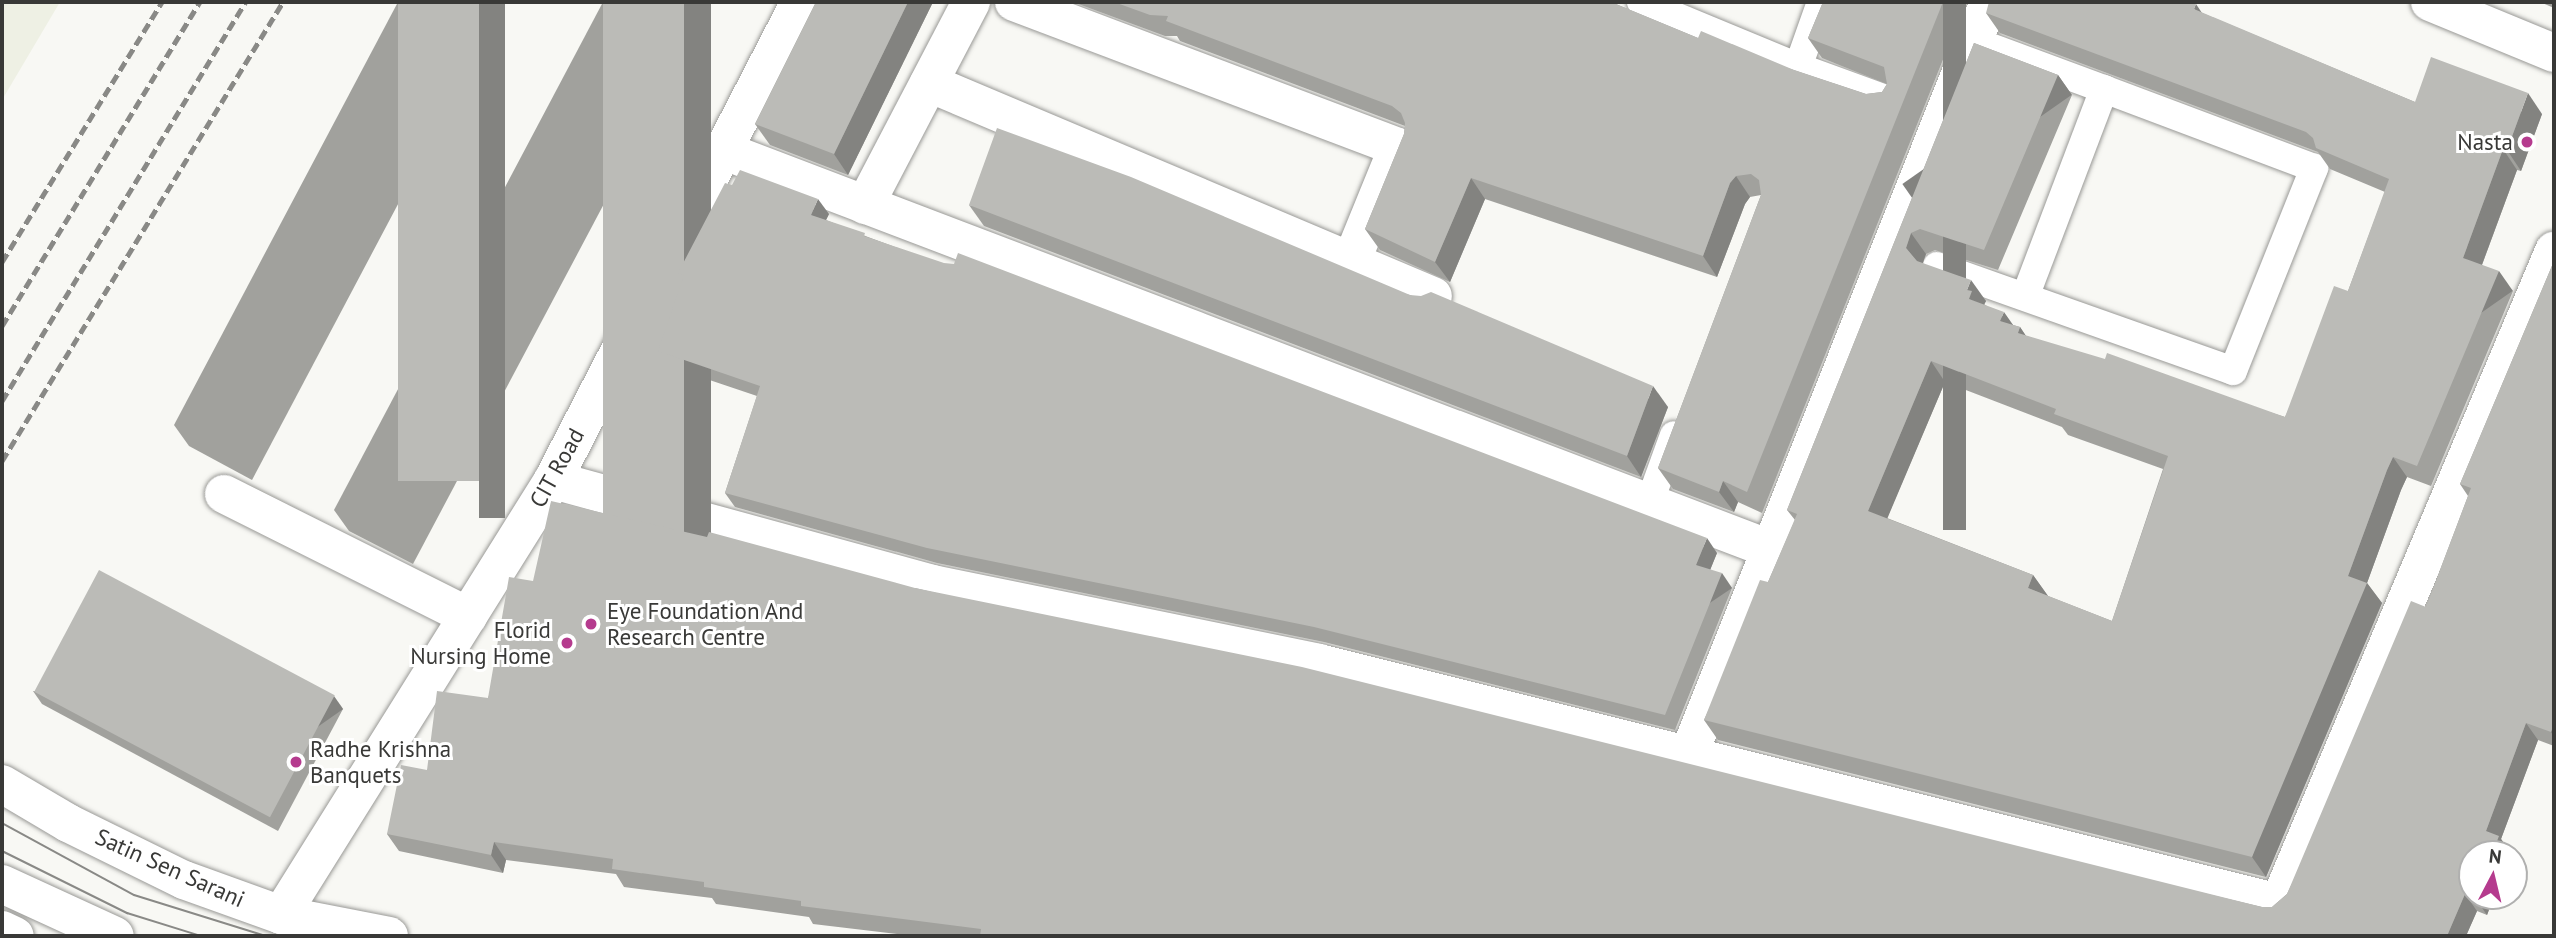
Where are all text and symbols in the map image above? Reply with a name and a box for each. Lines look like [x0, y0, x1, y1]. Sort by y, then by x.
place label: Nasta [2457, 128, 2513, 156]
marker: Nasta [2519, 134, 2535, 150]
street label: CIT Road [524, 423, 590, 513]
place label: Eye Foundation And Research Centre [607, 597, 804, 651]
marker: Eye Foundation And Research Centre [581, 614, 601, 634]
place label: Florid Nursing Home [410, 616, 551, 670]
marker: Florid Nursing Home [557, 633, 577, 653]
place label: Radhe Krishna Banquets [310, 735, 451, 789]
marker: Radhe Krishna Banquets [288, 754, 304, 770]
street label: Satin Sen Sarani [91, 823, 249, 913]
north arrow [2458, 840, 2528, 910]
text: N [2488, 843, 2503, 869]

